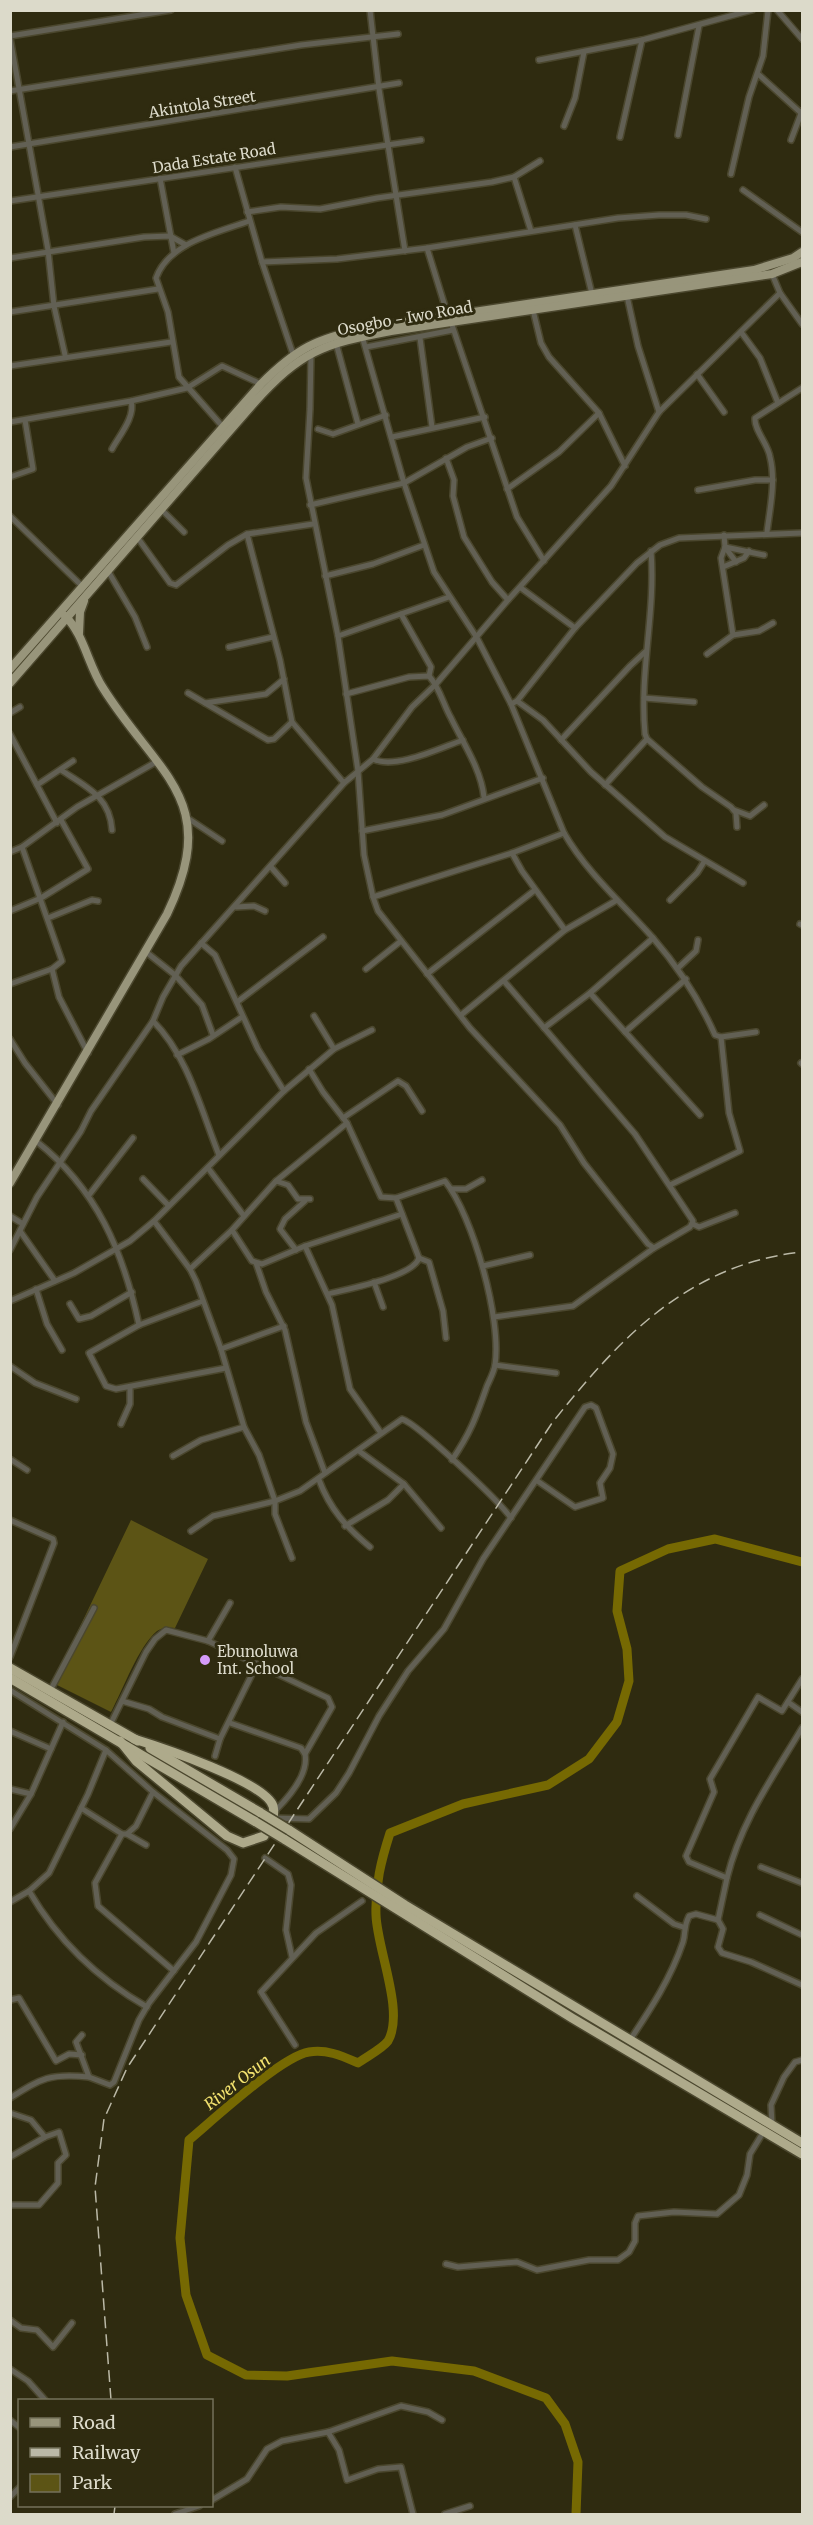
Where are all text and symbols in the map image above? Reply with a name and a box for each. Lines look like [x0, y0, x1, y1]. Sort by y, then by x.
street label: Akintola Street [146, 86, 257, 122]
street label: Dada Estate Road [151, 139, 277, 177]
street label: Osogbo - Iwo Road [336, 297, 474, 339]
place label: Ebunoluwa Int. School [217, 1642, 298, 1678]
marker: Ebunoluwa Int. School [198, 1653, 212, 1667]
water label: River Osun [200, 2050, 274, 2114]
legend [18, 2399, 213, 2507]
text: Road [72, 2411, 116, 2434]
text: Railway [72, 2441, 141, 2464]
text: Park [72, 2471, 113, 2494]

